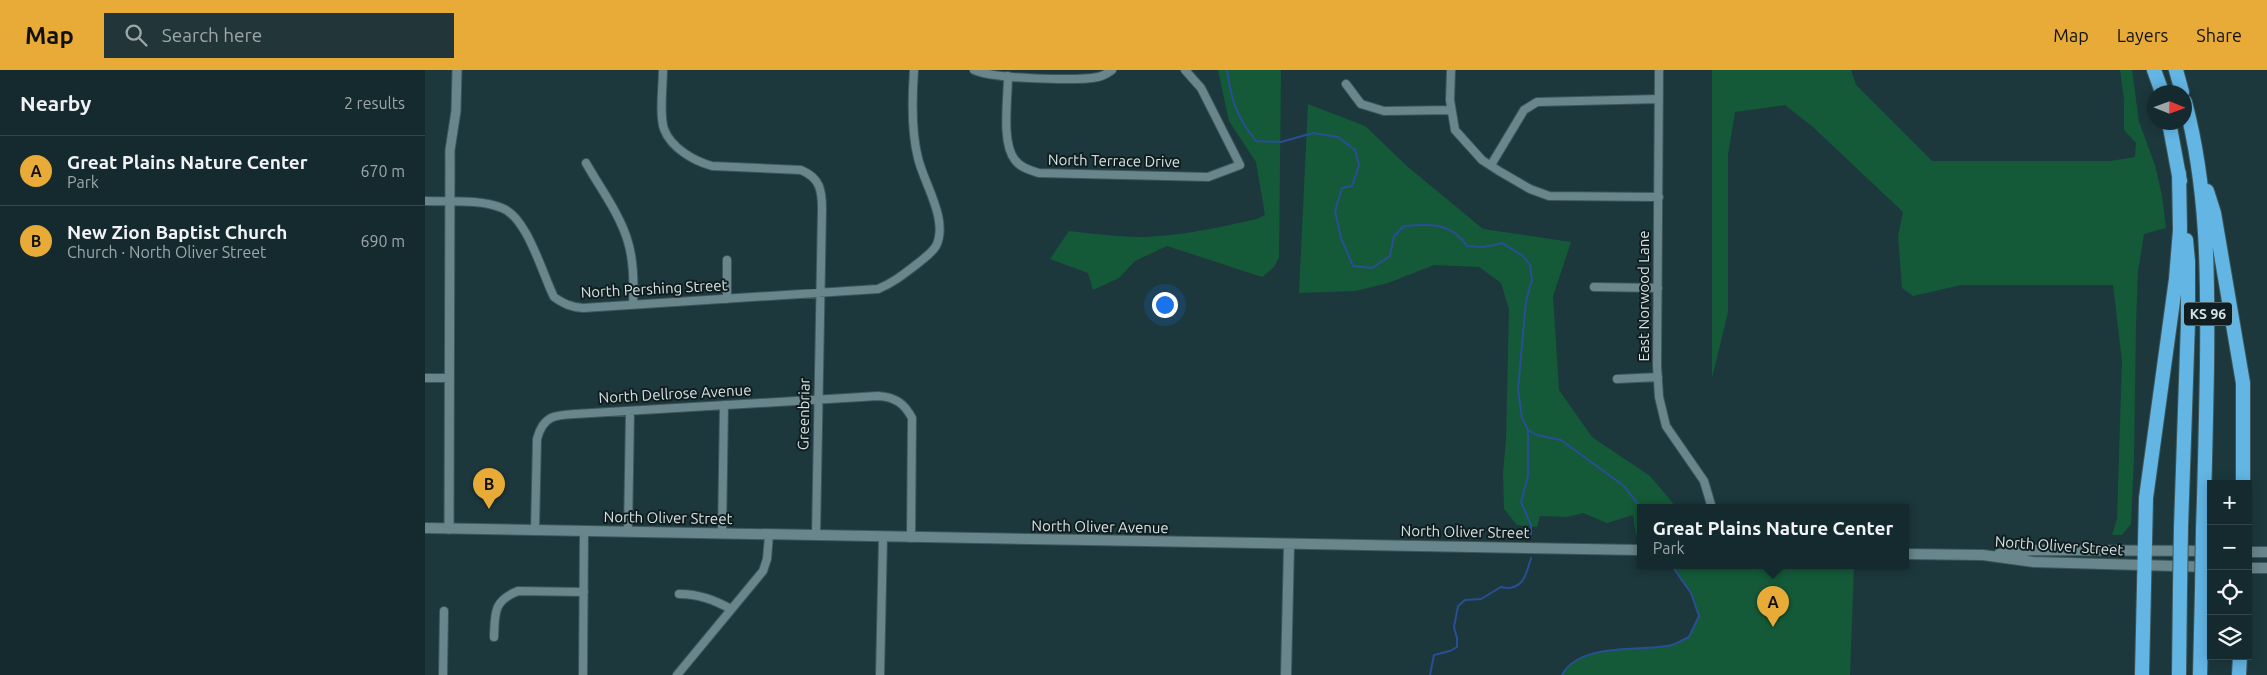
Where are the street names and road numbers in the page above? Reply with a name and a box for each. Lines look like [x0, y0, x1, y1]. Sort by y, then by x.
street label: North Terrace Drive [1048, 151, 1180, 170]
street label: East Norwood Lane [1635, 230, 1652, 362]
street label: North Pershing Street [580, 276, 728, 301]
road number: KS 96 [2184, 302, 2232, 325]
street label: Greenbriar [794, 377, 813, 450]
street label: North Dellrose Avenue [598, 381, 752, 406]
street label: North Oliver Street [603, 508, 733, 527]
street label: North Oliver Avenue [1031, 517, 1169, 536]
street label: North Oliver Street [1400, 522, 1530, 541]
street label: North Oliver Street [1994, 533, 2124, 558]

